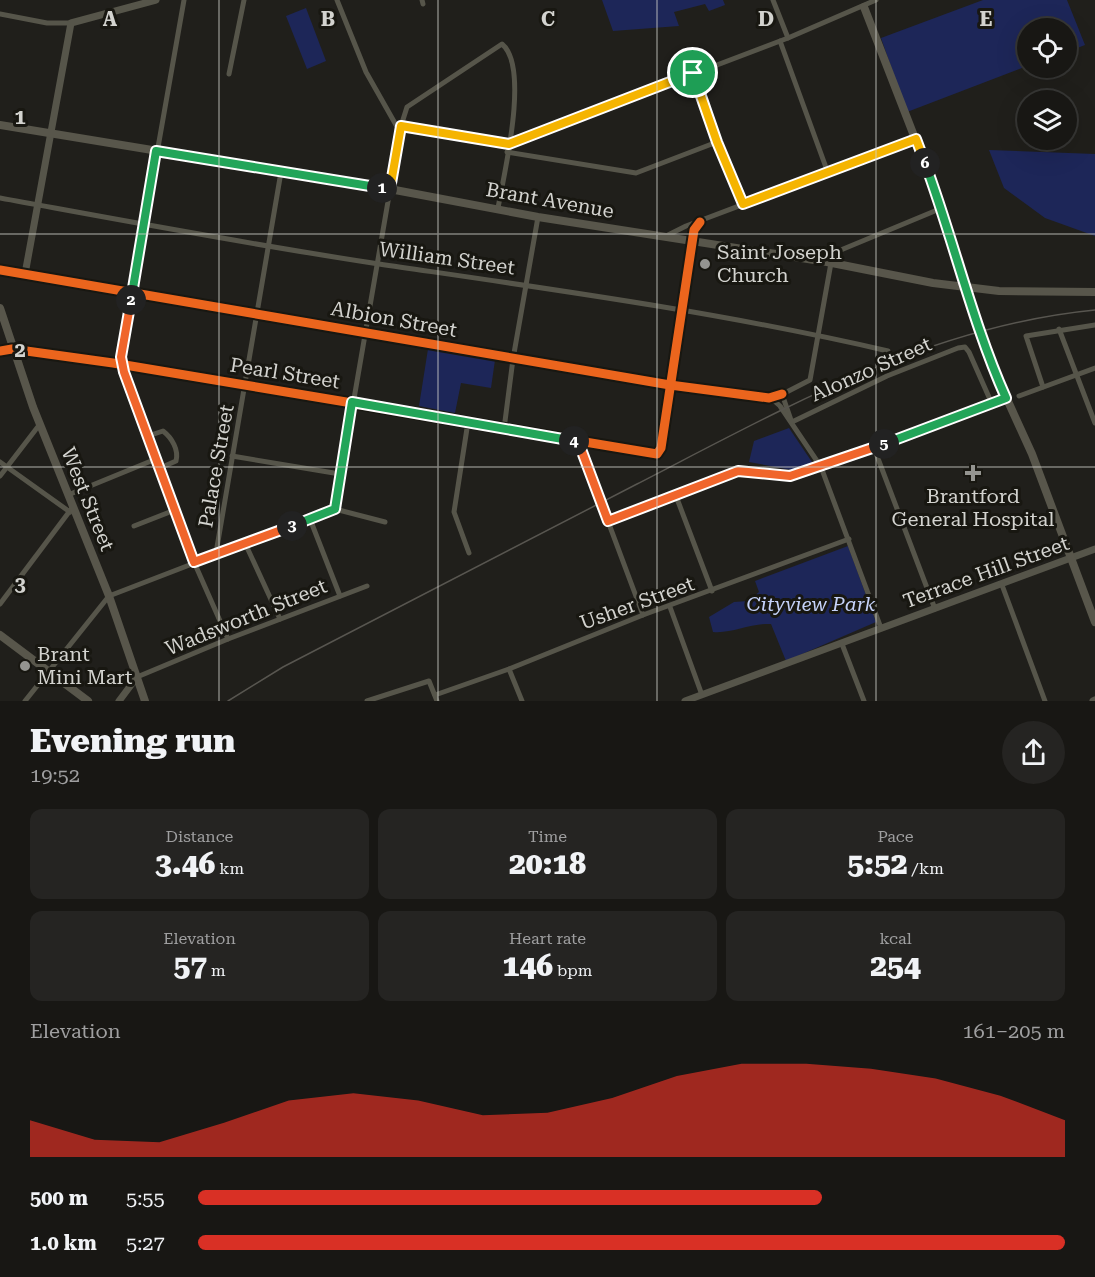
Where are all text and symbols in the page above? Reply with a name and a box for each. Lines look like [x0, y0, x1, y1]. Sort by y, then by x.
text: A [103, 7, 118, 31]
text: B [321, 7, 335, 31]
text: C [541, 7, 555, 31]
text: D [758, 7, 774, 31]
text: E [980, 7, 993, 31]
map controls [1017, 18, 1077, 150]
button: locate [1017, 18, 1077, 78]
pin [667, 47, 718, 98]
icon: arrive [676, 56, 709, 89]
button: layers [1017, 90, 1077, 150]
text: 1 [14, 105, 26, 129]
pin: 6 [910, 148, 940, 178]
text: 6 [921, 153, 929, 172]
pin: 1 [367, 173, 397, 203]
street label: Brant Avenue [484, 177, 616, 223]
text: 1 [378, 178, 386, 197]
street label: William Street [378, 237, 517, 279]
place label: Saint Joseph Church [717, 240, 842, 287]
marker: Saint Joseph Church [698, 257, 712, 271]
pin: 2 [116, 285, 146, 315]
text: 2 [127, 290, 135, 309]
street label: Albion Street [329, 296, 459, 342]
street label: Alonzo Street [807, 331, 936, 406]
text: 2 [14, 338, 26, 362]
street label: Pearl Street [228, 352, 342, 394]
street label: Palace Street [193, 402, 239, 529]
pin: 4 [559, 426, 589, 456]
pin: 5 [869, 429, 899, 459]
text: 4 [570, 431, 578, 450]
text: 5 [880, 434, 888, 453]
street label: West Street [56, 444, 120, 555]
marker: Brantford General Hospital [964, 464, 982, 482]
place label: Brantford General Hospital [892, 484, 1054, 531]
pin: 3 [277, 511, 307, 541]
text: 3 [288, 516, 296, 535]
street label: Terrace Hill Street [900, 531, 1073, 613]
street label: Usher Street [577, 571, 698, 635]
text: 3 [14, 572, 26, 596]
street label: Wadsworth Street [162, 573, 331, 660]
park label: Cityview Park [747, 592, 876, 616]
place label: Brant Mini Mart [37, 642, 133, 689]
marker: Brant Mini Mart [18, 659, 32, 673]
text: Evening run [30, 721, 235, 760]
button: share [1002, 721, 1065, 784]
text: 19:52 [30, 763, 80, 787]
text: Distance [166, 827, 233, 846]
text: Time [528, 827, 567, 846]
text: Pace [877, 827, 914, 846]
text: 3.46 [155, 846, 215, 881]
text: 20:18 [509, 846, 586, 881]
text: 5:52 [847, 846, 908, 881]
text: km [215, 859, 244, 878]
text: /km [908, 859, 944, 878]
text: Elevation [163, 929, 236, 948]
text: Heart rate [509, 929, 586, 948]
text: kcal [879, 929, 912, 948]
text: 57 [173, 948, 207, 983]
text: 146 [503, 948, 553, 983]
text: 254 [870, 948, 921, 983]
text: m [207, 961, 226, 980]
text: bpm [553, 961, 592, 980]
text: Elevation [30, 1019, 121, 1043]
text: 161–205 m [962, 1019, 1065, 1043]
text: 500 m [30, 1186, 88, 1210]
text: 5:55 [126, 1186, 165, 1210]
text: 1.0 km [30, 1231, 97, 1255]
text: 5:27 [126, 1231, 165, 1255]

